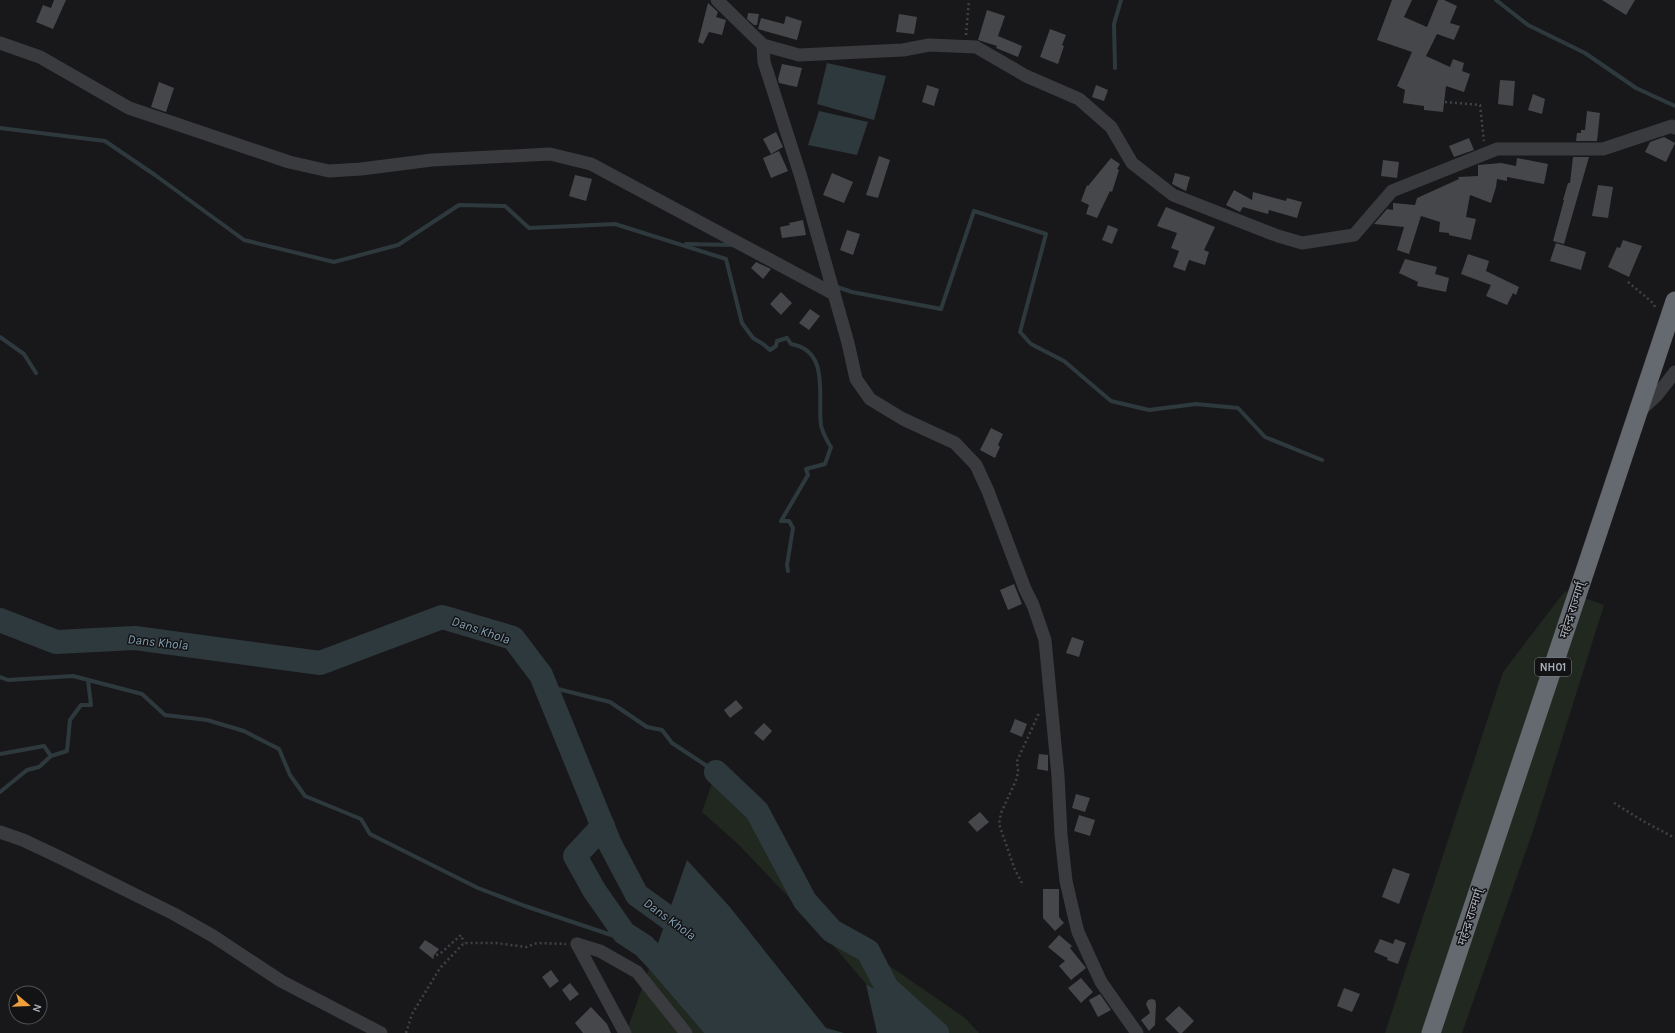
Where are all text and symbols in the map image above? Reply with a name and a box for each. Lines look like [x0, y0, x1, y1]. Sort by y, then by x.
street label: महेन्द्र राज्मार्ग् [1555, 578, 1588, 640]
water label: Dans Khola [450, 613, 513, 647]
water label: Dans Khola [127, 631, 189, 653]
road number: NH01 [1535, 658, 1571, 676]
street label: महेन्द्र राज्मार्ग् [1453, 885, 1486, 947]
water label: Dans Khola [641, 895, 699, 943]
north arrow [8, 985, 48, 1025]
text: N [30, 1002, 44, 1014]

